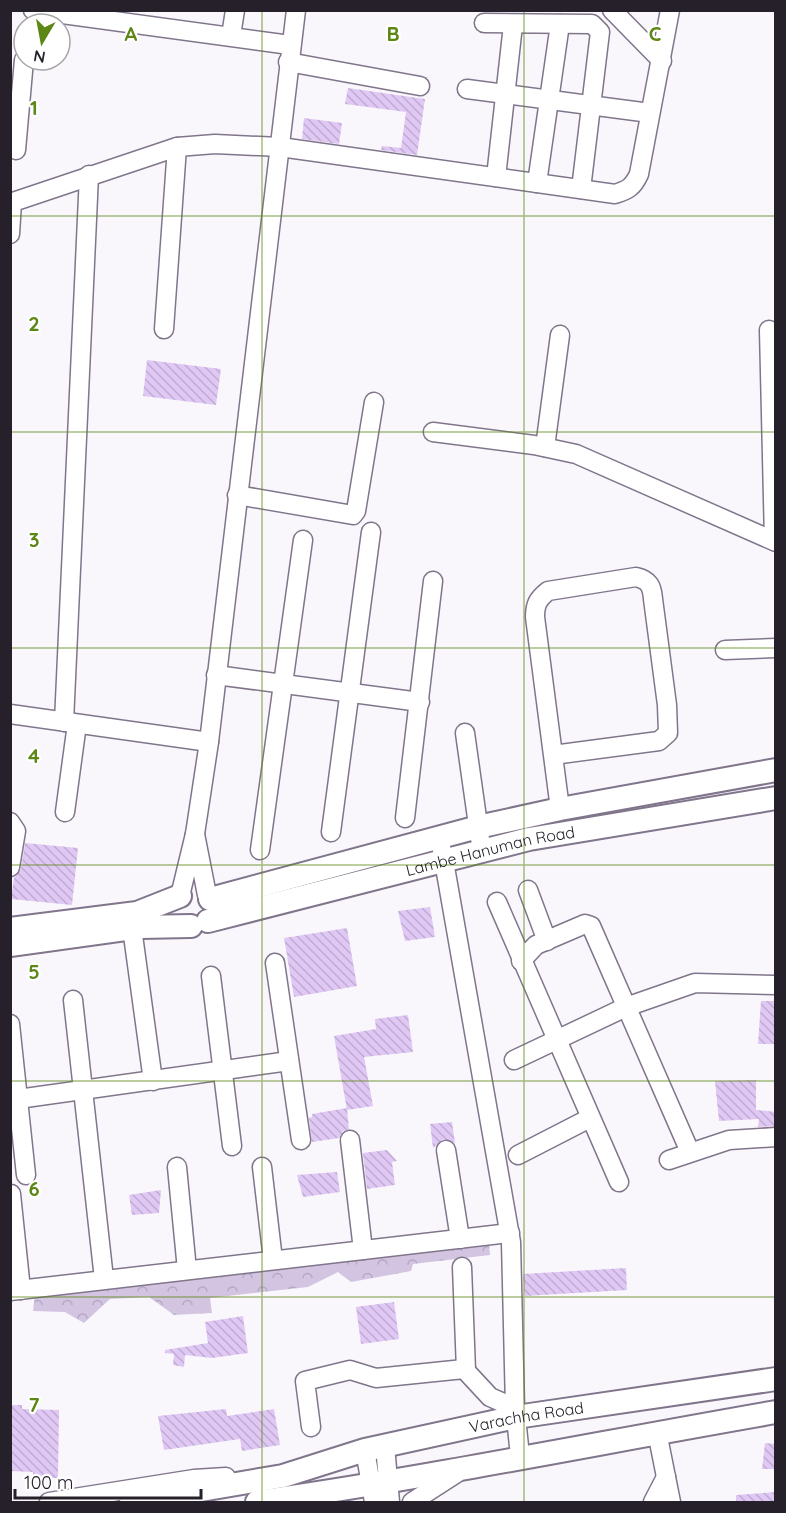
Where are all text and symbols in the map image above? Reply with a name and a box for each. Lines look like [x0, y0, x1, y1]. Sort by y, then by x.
north arrow [12, 12, 72, 72]
text: A [125, 21, 138, 46]
text: B [386, 21, 400, 46]
text: C [649, 21, 662, 46]
text: N [32, 46, 47, 68]
text: 1 [30, 95, 38, 120]
text: 2 [28, 311, 40, 336]
text: 3 [29, 527, 39, 552]
text: 4 [28, 743, 40, 768]
street label: Lambe Hanuman Road [404, 822, 576, 880]
text: 5 [28, 959, 40, 984]
text: 6 [28, 1176, 40, 1201]
text: 7 [29, 1392, 40, 1417]
street label: Varachha Road [467, 1397, 585, 1437]
scale bar [15, 1462, 201, 1500]
text: 100 m [24, 1471, 73, 1494]

